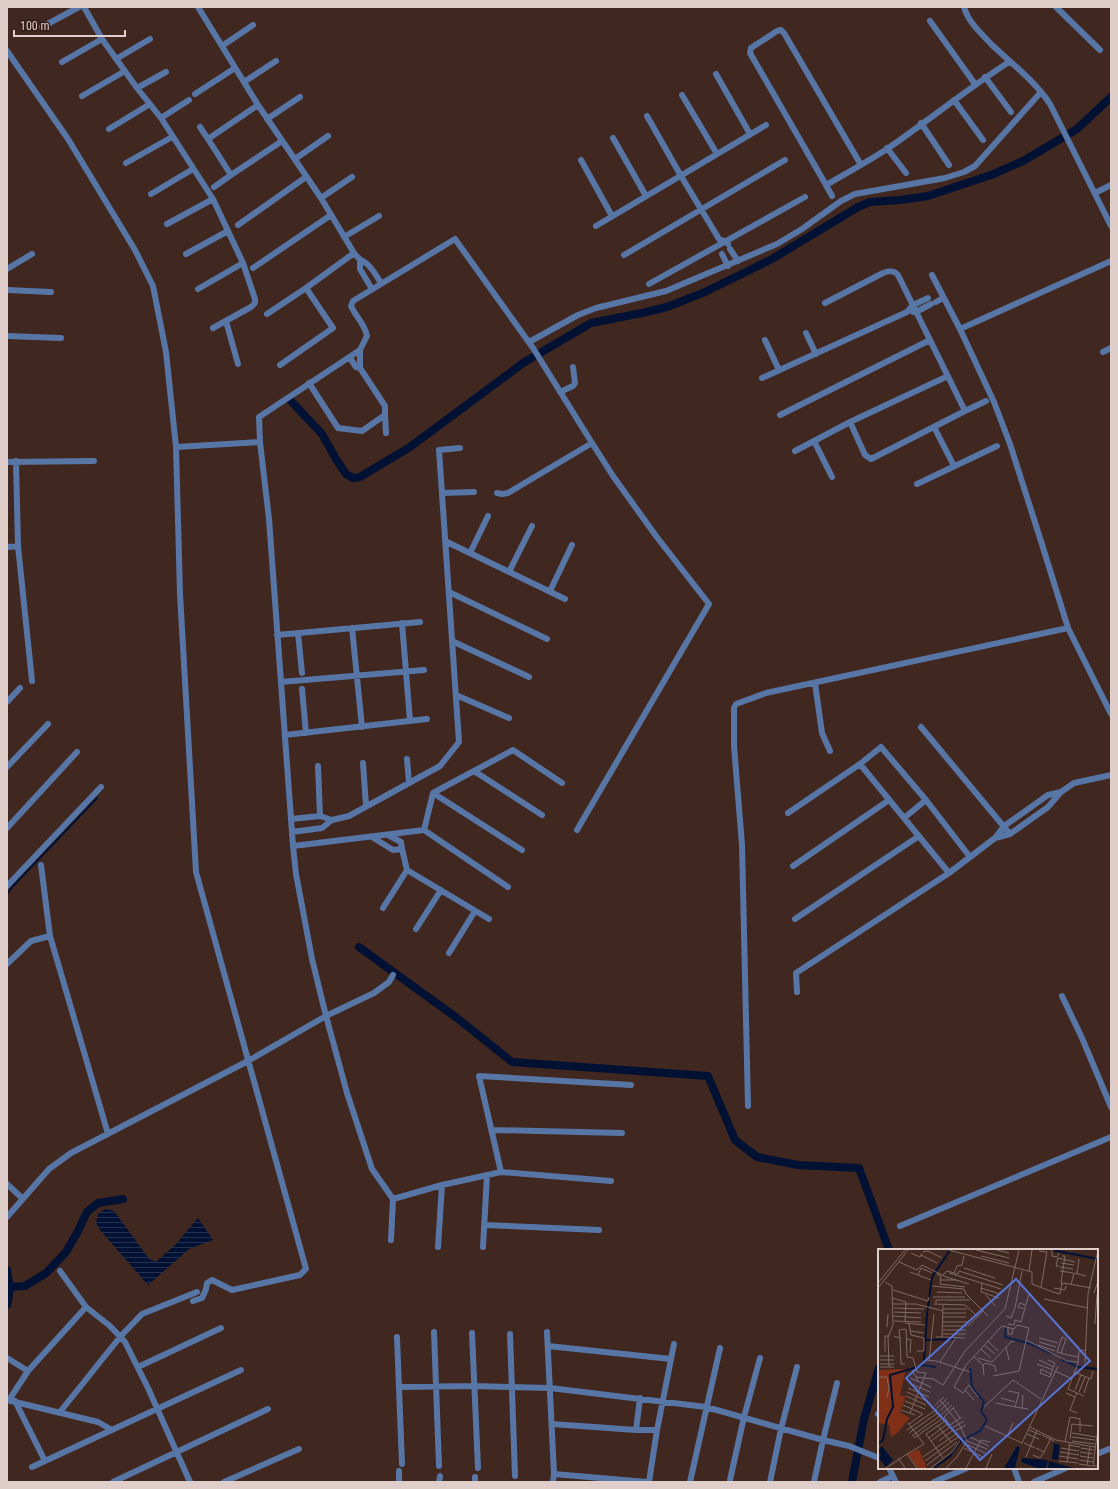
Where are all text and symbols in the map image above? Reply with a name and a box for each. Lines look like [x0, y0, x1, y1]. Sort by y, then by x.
scale bar [14, 12, 125, 38]
text: 100 m [20, 19, 50, 33]
inset map [878, 1249, 1098, 1469]

